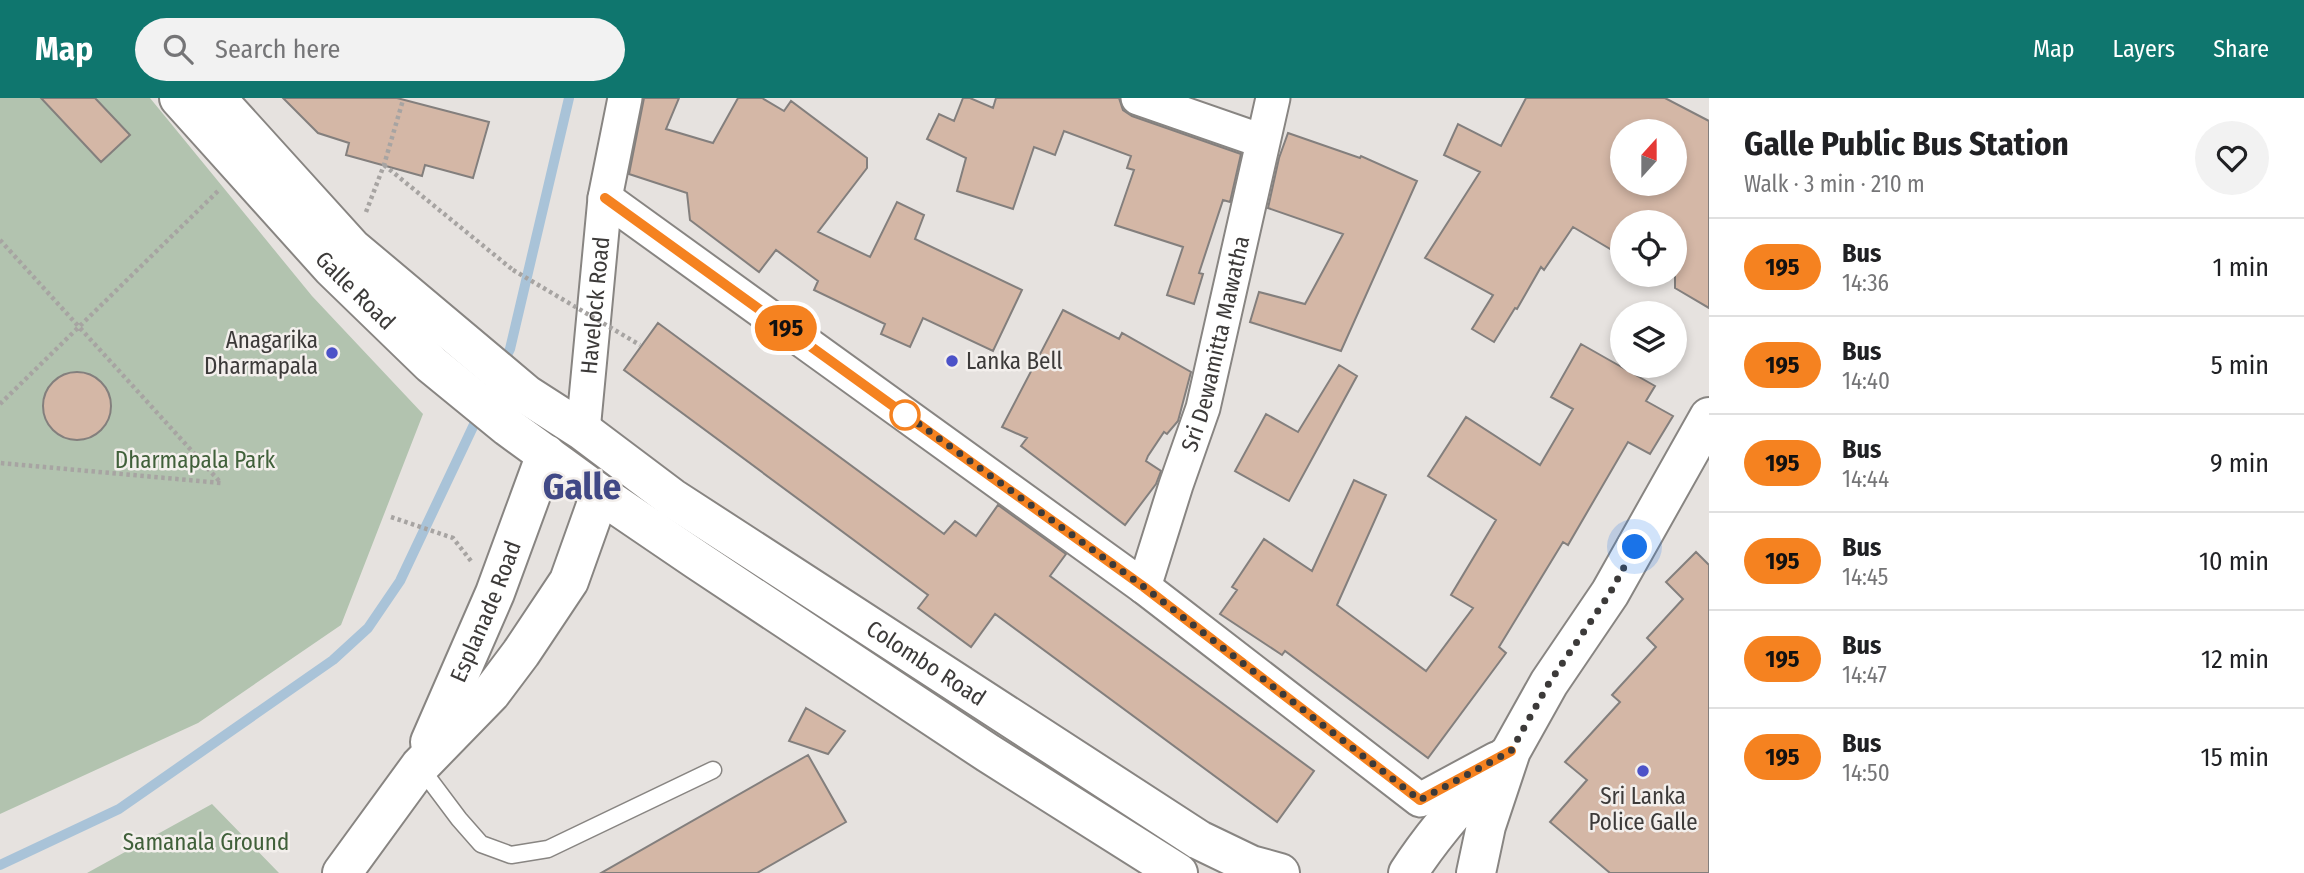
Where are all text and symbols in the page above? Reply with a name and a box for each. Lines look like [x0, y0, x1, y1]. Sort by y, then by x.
search box [135, 18, 625, 81]
text: Map [35, 29, 93, 69]
icon: search [159, 30, 197, 68]
text: Search here [215, 34, 340, 65]
text: Map [2033, 35, 2075, 63]
text: Layers [2113, 35, 2175, 63]
text: Share [2213, 35, 2269, 63]
north arrow [1610, 119, 1687, 196]
map controls [1610, 119, 1687, 378]
button: heart [2195, 121, 2269, 195]
text: Galle Public Bus Station [1744, 124, 2069, 164]
text: Walk · 3 min · 210 m [1744, 170, 1925, 198]
button: locate [1610, 210, 1687, 287]
street label: Sri Dewamitta Mawatha [1175, 233, 1255, 455]
street label: Havelock Road [574, 235, 615, 376]
text: Bus [1842, 238, 1881, 269]
street label: Galle Road [309, 245, 401, 336]
text: 1 min [2213, 252, 2269, 283]
text: 195 [1765, 253, 1800, 281]
text: 14:36 [1842, 269, 1889, 297]
button: layers [1610, 301, 1687, 378]
line badge: 195 [746, 305, 826, 351]
text: 195 [769, 314, 803, 342]
place label: Anagarika Dharmapala [204, 326, 318, 380]
text: Bus [1842, 336, 1881, 367]
marker: Anagarika Dharmapala [324, 345, 340, 361]
place label: Lanka Bell [966, 347, 1063, 375]
text: 5 min [2211, 350, 2269, 381]
text: 195 [1765, 351, 1800, 379]
marker: Lanka Bell [944, 353, 960, 369]
text: 14:40 [1842, 367, 1890, 395]
unlabelled marker [890, 400, 920, 430]
text: Bus [1842, 434, 1881, 465]
park label: Dharmapala Park [115, 446, 275, 474]
text: 9 min [2210, 448, 2269, 479]
text: 195 [1765, 449, 1800, 477]
district label: Galle [543, 464, 621, 509]
text: 14:44 [1842, 465, 1889, 493]
your location [1617, 529, 1652, 564]
text: Bus [1842, 532, 1881, 563]
street label: Esplanade Road [444, 537, 527, 686]
text: 10 min [2199, 546, 2269, 577]
text: 195 [1765, 547, 1800, 575]
text: 14:45 [1842, 563, 1888, 591]
street label: Colombo Road [861, 614, 991, 712]
text: Bus [1842, 630, 1881, 661]
text: 12 min [2201, 644, 2269, 675]
text: 195 [1765, 645, 1800, 673]
text: 14:47 [1842, 661, 1887, 689]
text: Bus [1842, 728, 1881, 759]
text: 15 min [2201, 742, 2269, 773]
text: 195 [1765, 743, 1800, 771]
text: 14:50 [1842, 759, 1890, 787]
marker: Sri Lanka Police Galle [1635, 763, 1651, 779]
place label: Sri Lanka Police Galle [1588, 782, 1698, 836]
park label: Samanala Ground [123, 828, 289, 856]

